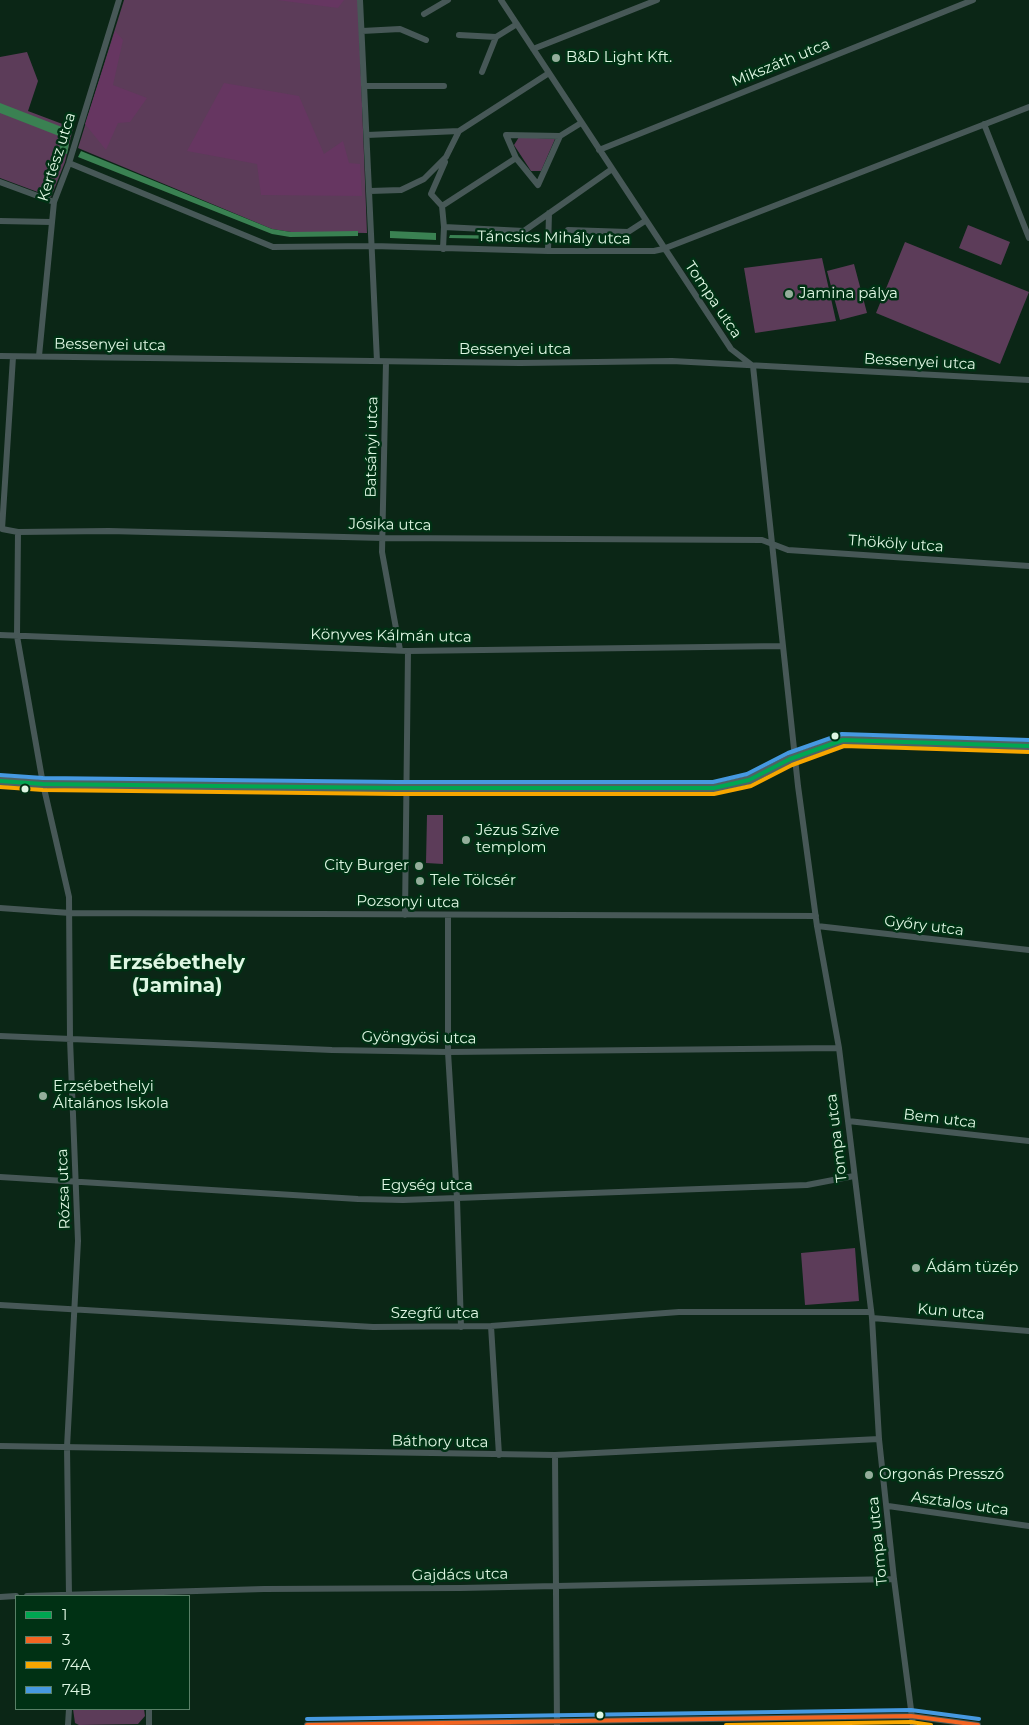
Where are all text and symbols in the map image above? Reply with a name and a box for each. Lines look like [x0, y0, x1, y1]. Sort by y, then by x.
street label: Mikszáth utca [729, 35, 833, 91]
place label: B&D Light Kft. [566, 49, 672, 67]
marker: B&D Light Kft. [550, 52, 562, 64]
street label: Kertész utca [34, 110, 80, 204]
street label: Táncsics Mihály utca [477, 228, 631, 248]
street label: Tompa utca [681, 258, 745, 342]
place label: Jamina pálya [799, 285, 898, 303]
marker: Jamina pálya [783, 288, 795, 300]
street label: Bessenyei utca [54, 335, 166, 355]
street label: Bessenyei utca [459, 341, 571, 359]
street label: Bessenyei utca [864, 350, 976, 374]
street label: Batsányi utca [362, 396, 382, 498]
street label: Jósika utca [348, 515, 432, 535]
street label: Thököly utca [848, 532, 944, 556]
street label: Könyves Kálmán utca [310, 626, 472, 646]
unlabelled marker [830, 731, 840, 741]
unlabelled marker [20, 784, 30, 794]
place label: Jézus Szíve templom [476, 822, 559, 857]
marker: Jézus Szíve templom [460, 834, 472, 846]
place label: City Burger [324, 857, 409, 875]
marker: City Burger [413, 860, 425, 872]
place label: Tele Tölcsér [430, 872, 516, 890]
marker: Tele Tölcsér [414, 875, 426, 887]
street label: Pozsonyi utca [356, 892, 460, 912]
street label: Győry utca [883, 912, 965, 940]
district label: Erzsébethely (Jamina) [109, 951, 245, 998]
street label: Gyöngyösi utca [361, 1028, 477, 1048]
place label: Erzsébethelyi Általános Iskola [53, 1078, 169, 1113]
marker: Erzsébethelyi Általános Iskola [37, 1090, 49, 1102]
street label: Tompa utca [823, 1093, 851, 1183]
street label: Bem utca [902, 1106, 978, 1132]
street label: Rózsa utca [54, 1148, 74, 1230]
street label: Egység utca [381, 1177, 473, 1195]
place label: Ádám tüzép [926, 1259, 1018, 1277]
marker: Ádám tüzép [910, 1262, 922, 1274]
street label: Kun utca [916, 1300, 986, 1324]
street label: Szegfű utca [391, 1305, 479, 1323]
street label: Báthory utca [391, 1432, 489, 1452]
place label: Orgonás Presszó [879, 1466, 1004, 1484]
marker: Orgonás Presszó [863, 1469, 875, 1481]
street label: Asztalos utca [910, 1488, 1010, 1520]
street label: Tompa utca [864, 1496, 892, 1586]
street label: Gajdács utca [412, 1565, 508, 1585]
legend [15, 1595, 190, 1710]
text: 1 [62, 1605, 67, 1624]
text: 3 [62, 1630, 70, 1649]
text: 74A [62, 1655, 91, 1674]
text: 74B [62, 1680, 91, 1699]
unlabelled marker [595, 1710, 605, 1720]

